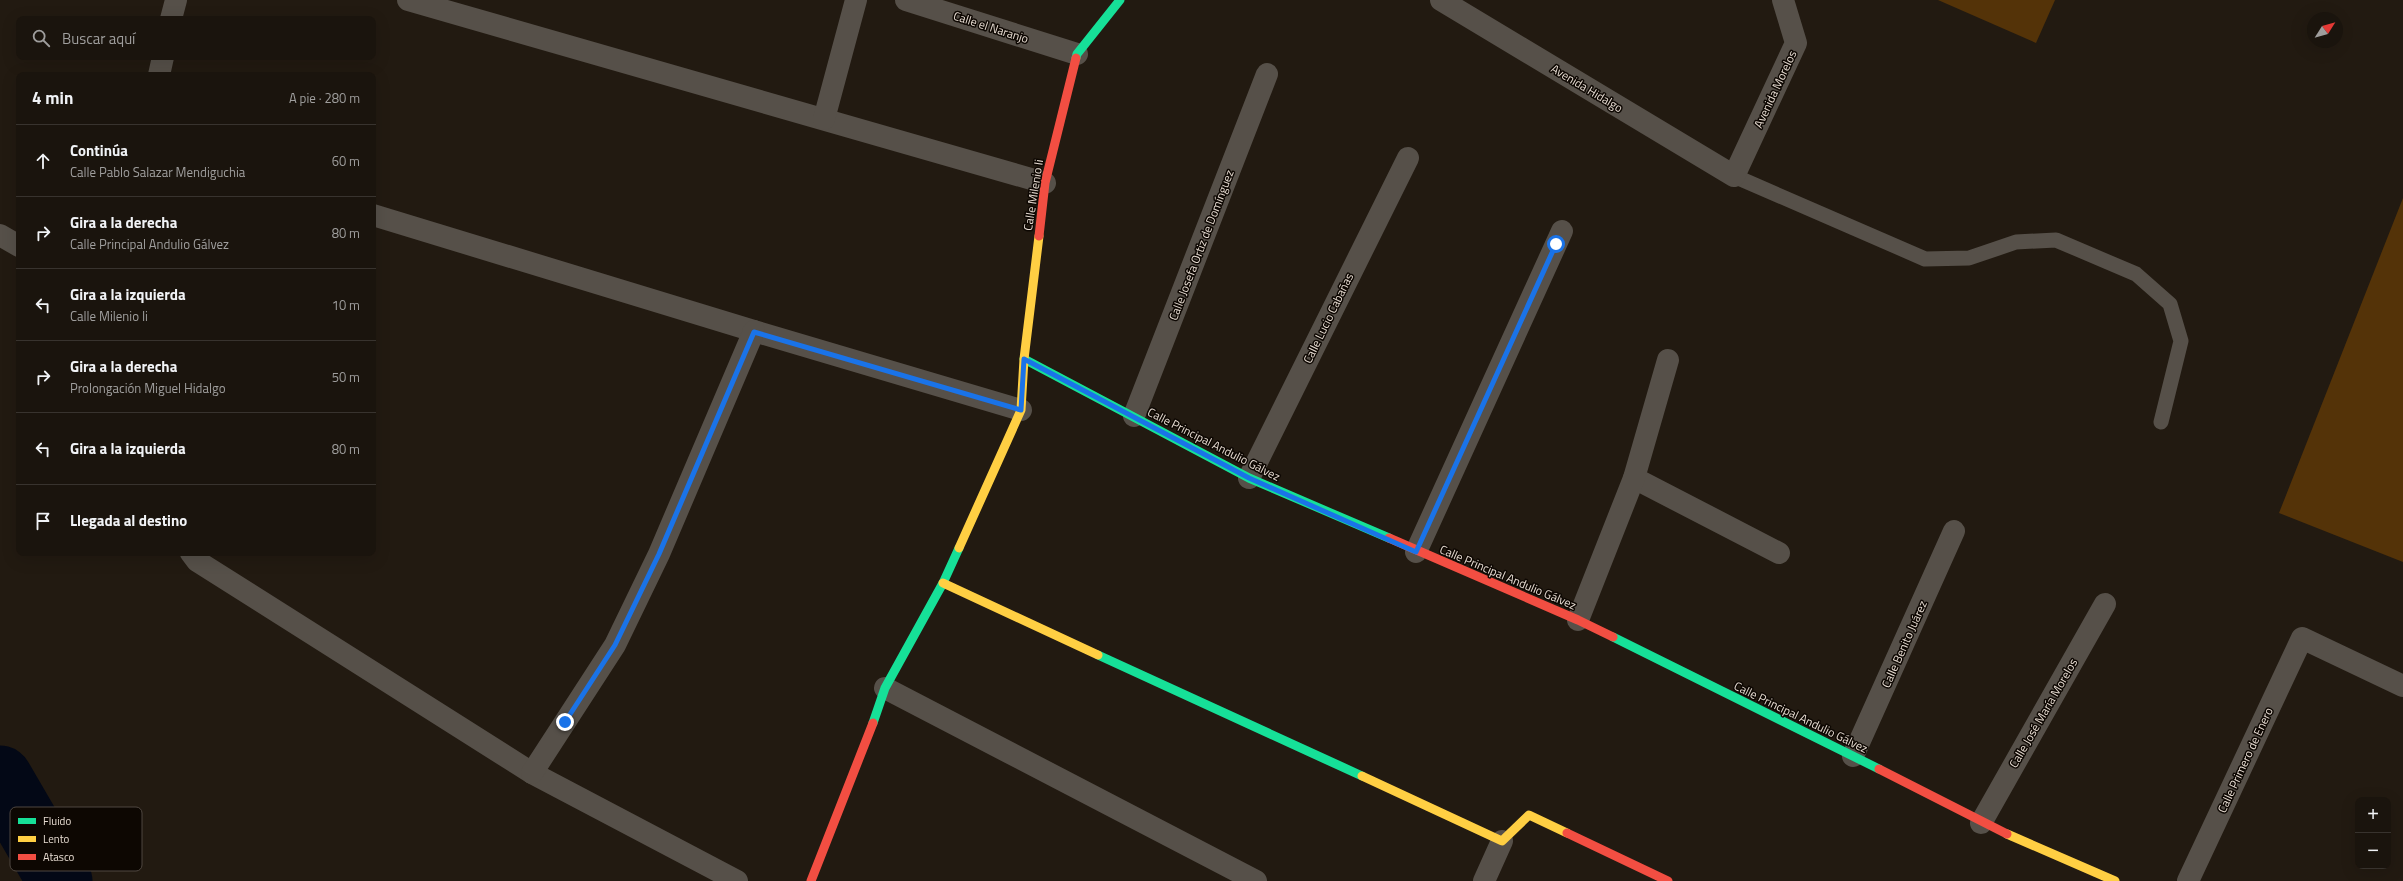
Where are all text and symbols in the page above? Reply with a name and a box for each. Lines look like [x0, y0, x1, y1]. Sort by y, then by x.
street label: Calle el Naranjo [951, 6, 1031, 48]
north arrow [2307, 12, 2343, 48]
search box [16, 16, 376, 60]
icon: search [30, 27, 52, 49]
text: Buscar aquí [62, 27, 135, 50]
street label: Avenida Morelos [1749, 47, 1802, 131]
street label: Avenida Hidalgo [1547, 59, 1627, 117]
text: 4 min [32, 85, 73, 111]
text: A pie · 280 m [289, 88, 360, 108]
text: Continúa [70, 139, 128, 162]
icon: ahead [32, 150, 54, 172]
text: 60 m [332, 151, 360, 171]
street label: Calle Milenio Ii [1018, 158, 1048, 232]
text: Calle Pablo Salazar Mendiguchia [70, 162, 245, 182]
street label: Calle Josefa Ortiz de Domínguez [1163, 167, 1239, 323]
text: Gira a la derecha [70, 211, 177, 234]
icon: right [32, 222, 54, 244]
text: 80 m [332, 223, 360, 243]
text: Calle Principal Andulio Gálvez [70, 234, 229, 254]
route start [1547, 235, 1565, 253]
street label: Calle Lucio Cabañas [1298, 269, 1358, 366]
text: Gira a la izquierda [70, 283, 186, 306]
icon: left [32, 294, 54, 316]
text: 10 m [332, 295, 360, 315]
text: Calle Milenio Ii [70, 306, 148, 326]
text: Gira a la derecha [70, 355, 177, 378]
icon: right [32, 366, 54, 388]
text: 50 m [332, 367, 360, 387]
text: Prolongación Miguel Hidalgo [70, 378, 226, 398]
street label: Calle Principal Andulio Gálvez [1144, 402, 1284, 486]
text: Gira a la izquierda [70, 437, 186, 460]
icon: left [32, 438, 54, 460]
text: 80 m [332, 439, 360, 459]
text: Llegada al destino [70, 509, 187, 532]
icon: arrive [32, 510, 54, 532]
street label: Calle Principal Andulio Gálvez [1437, 540, 1579, 614]
street label: Calle Benito Juárez [1876, 597, 1932, 691]
street label: Calle José María Morelos [2004, 654, 2082, 771]
street label: Calle Principal Andulio Gálvez [1731, 676, 1871, 758]
street label: Calle Primero de Enero [2212, 704, 2278, 816]
route end [556, 713, 574, 731]
map controls [2355, 797, 2391, 869]
button: + [2355, 797, 2391, 833]
legend [10, 807, 142, 871]
text: Fluido [43, 813, 71, 829]
text: Lento [43, 831, 70, 847]
button: − [2355, 833, 2391, 869]
text: Atasco [43, 849, 75, 865]

